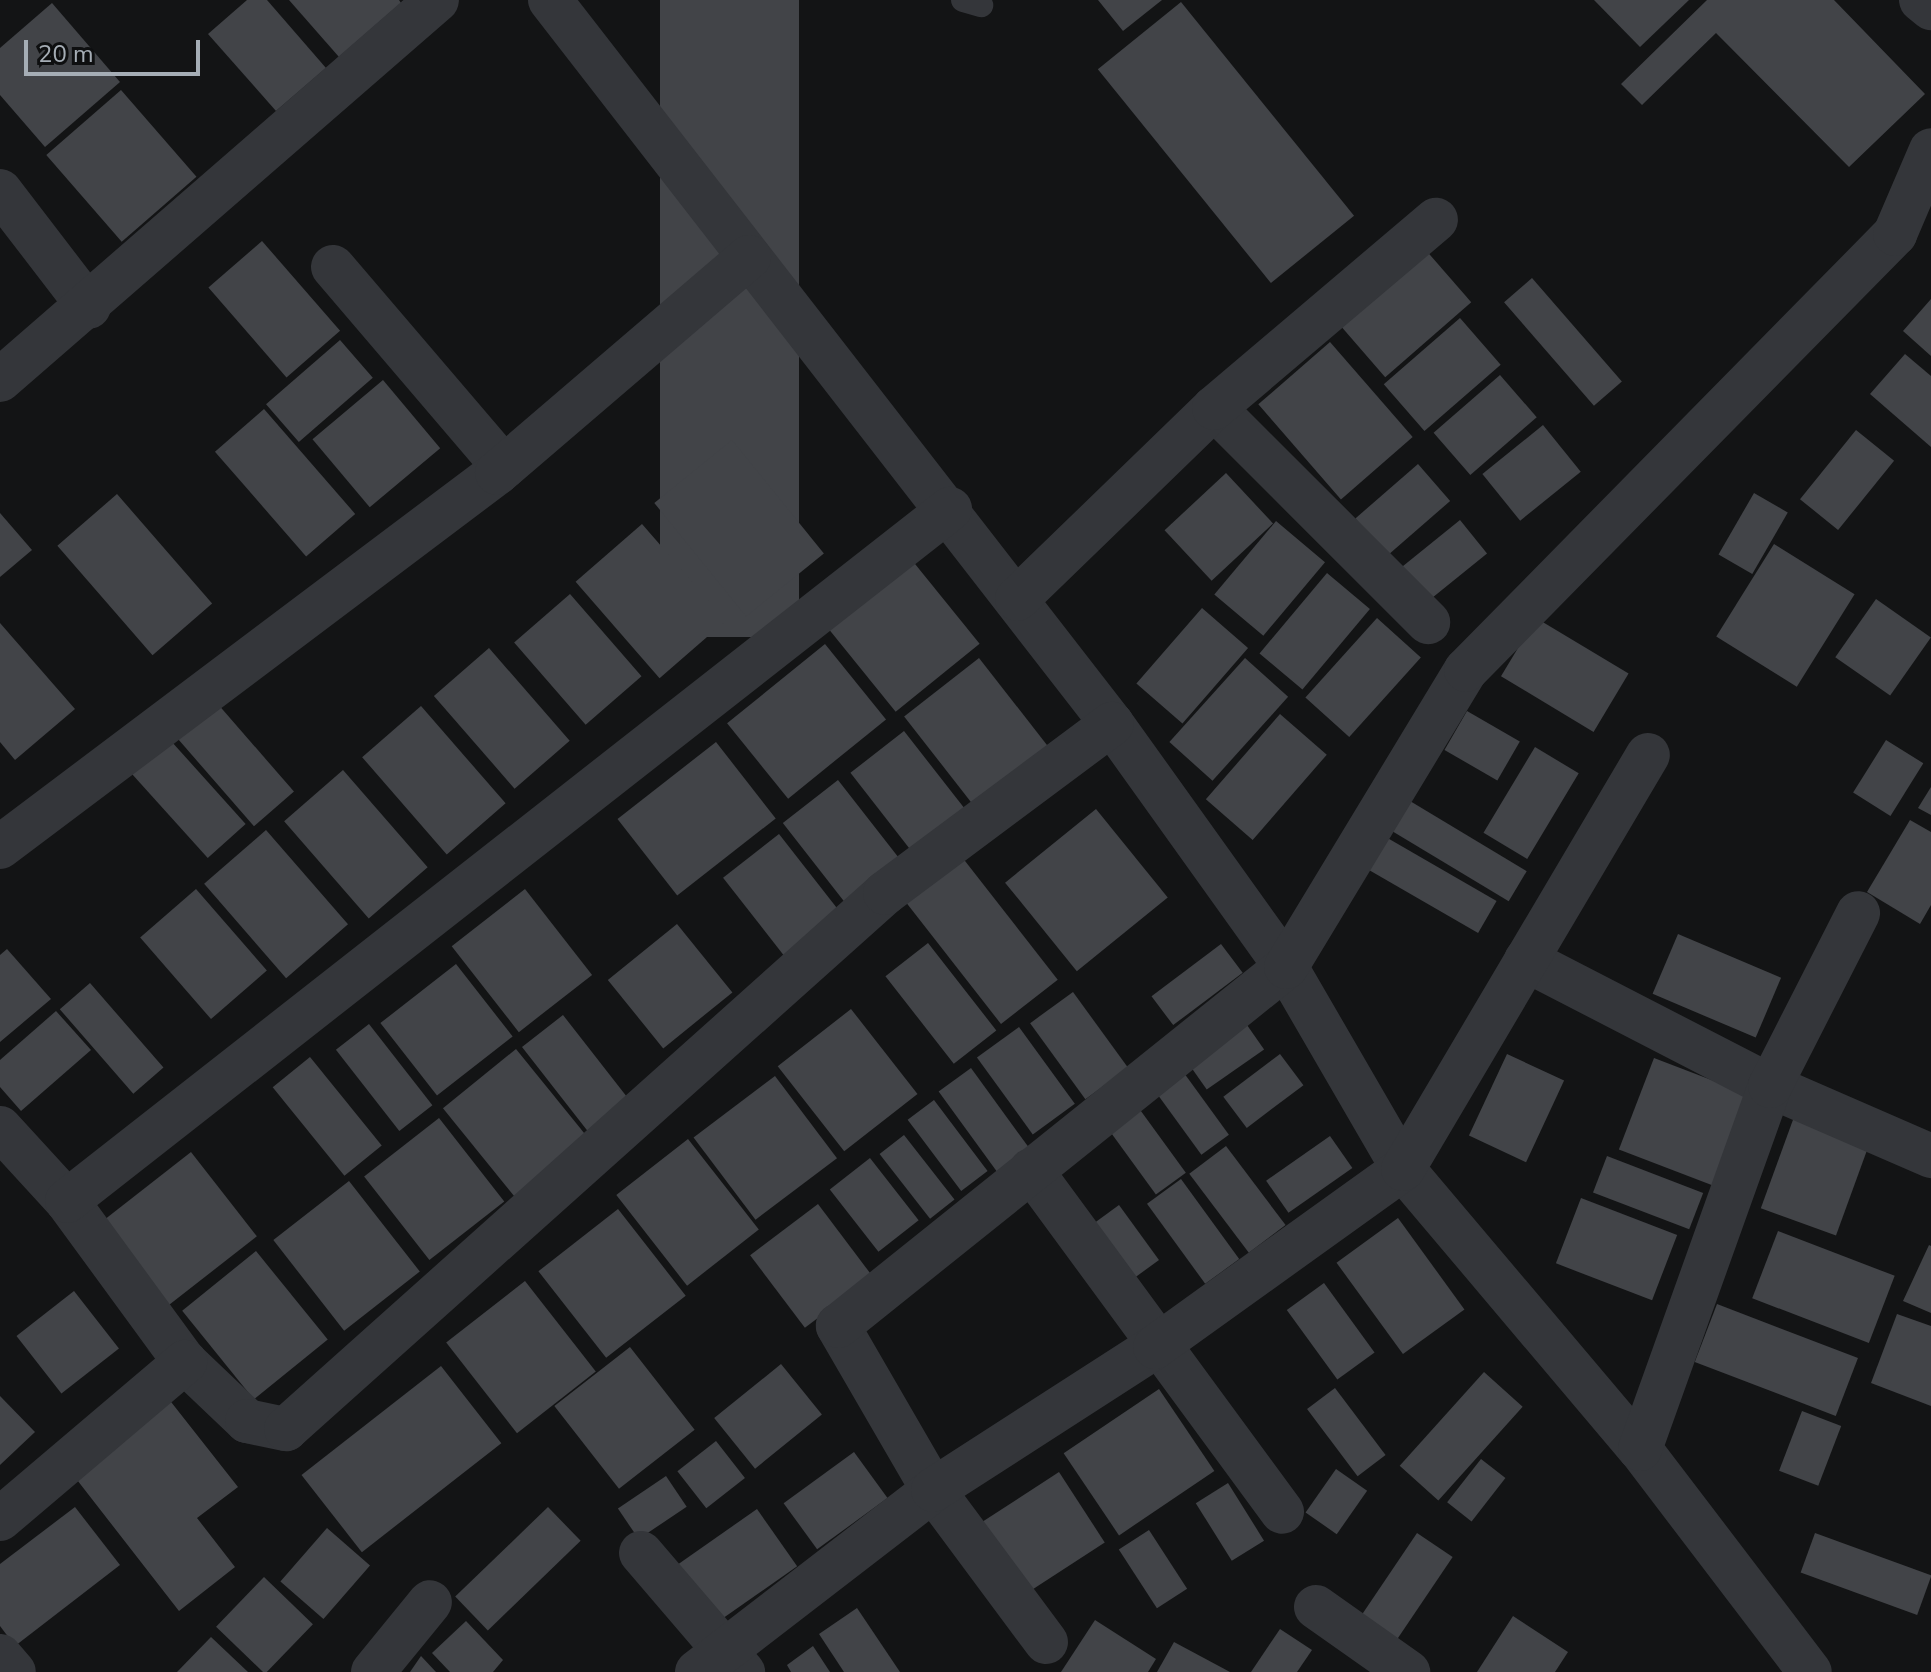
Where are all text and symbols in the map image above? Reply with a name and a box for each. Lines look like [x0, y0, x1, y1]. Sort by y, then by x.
scale bar [28, 24, 204, 74]
text: 20 m [38, 38, 94, 70]

